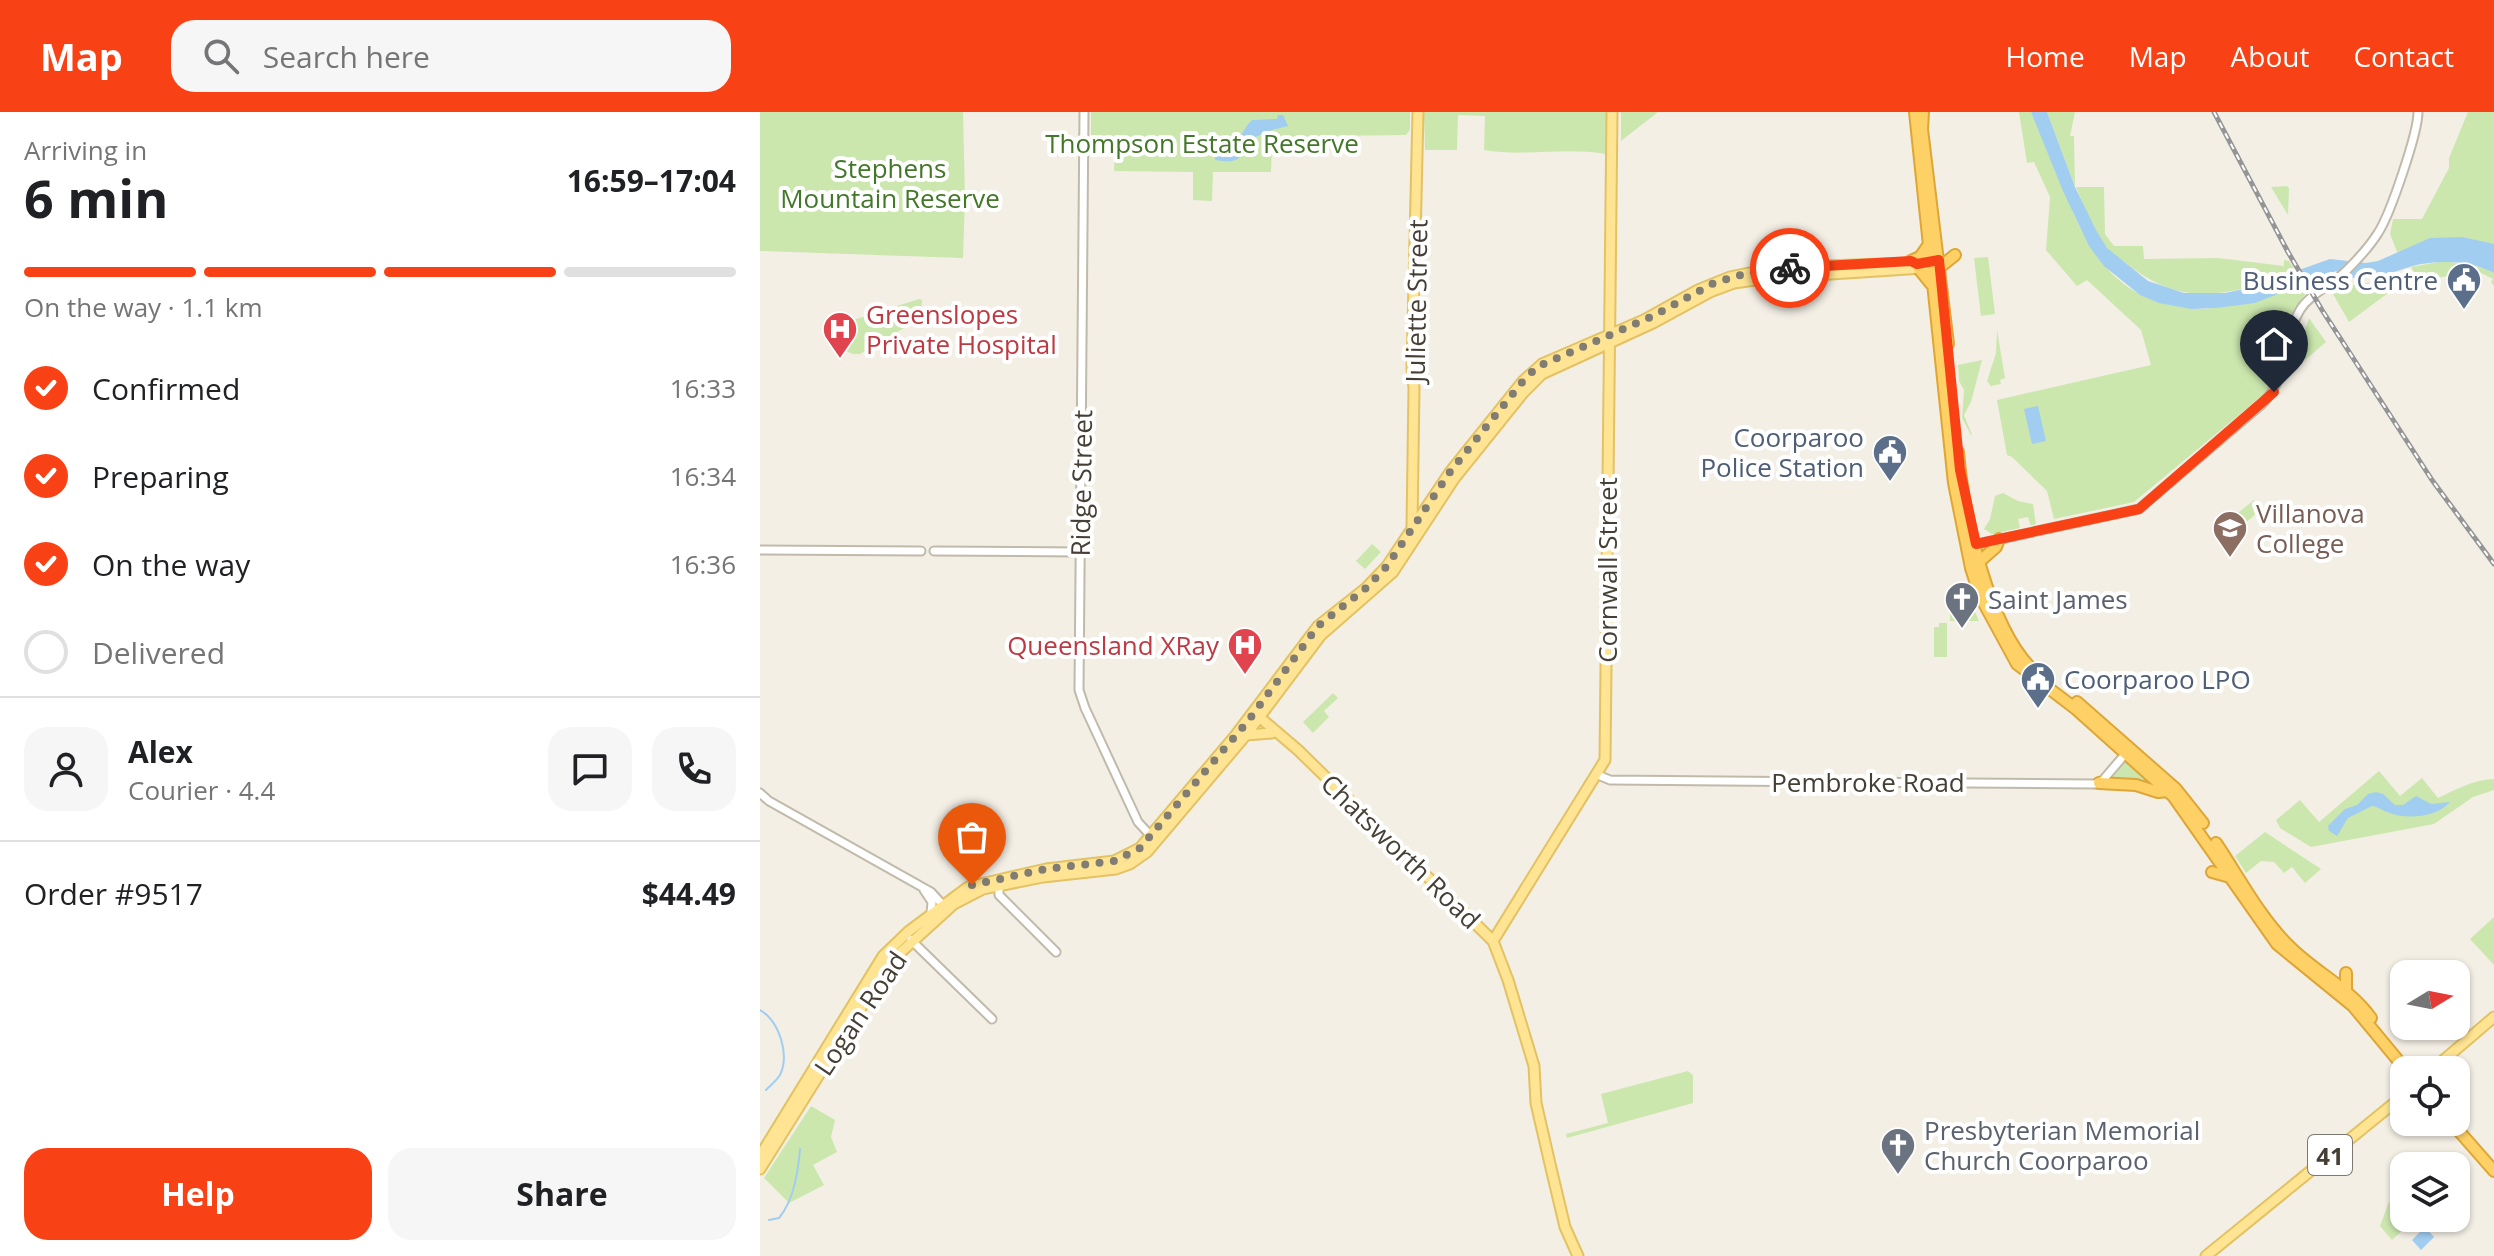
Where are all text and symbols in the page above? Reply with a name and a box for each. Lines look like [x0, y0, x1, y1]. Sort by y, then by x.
search box [171, 20, 731, 92]
text: Map [40, 30, 123, 82]
icon: search [199, 34, 243, 78]
text: Search here [263, 36, 430, 77]
text: Home [2006, 37, 2085, 75]
text: Map [2129, 37, 2187, 75]
text: About [2231, 37, 2309, 75]
text: Contact [2353, 37, 2454, 75]
park label: Thompson Estate Reserve [1045, 125, 1359, 161]
text: Arriving in [24, 132, 147, 168]
park label: Stephens Mountain Reserve [780, 150, 1000, 216]
text: 16:59–17:04 [567, 160, 736, 201]
text: 6 min [24, 162, 168, 233]
street label: Juliette Street [1397, 219, 1435, 386]
courier [1750, 228, 1830, 308]
icon: bike [1768, 246, 1812, 290]
public building icon: Business Centre [2445, 261, 2483, 311]
place label: Business Centre [2243, 262, 2438, 298]
text: On the way · 1.1 km [24, 289, 263, 325]
place label: Greenslopes Private Hospital [866, 296, 1057, 362]
hospital icon: Greenslopes Private Hospital [821, 310, 859, 360]
pin [2240, 310, 2308, 392]
icon: home [2252, 322, 2296, 366]
icon: check [24, 366, 68, 410]
text: Confirmed [92, 368, 240, 409]
text: 16:33 [670, 370, 736, 406]
street label: Ridge Street [1062, 409, 1100, 557]
place label: Coorparoo Police Station [1700, 419, 1864, 485]
public building icon: Coorparoo Police Station [1871, 433, 1909, 483]
icon: check [24, 454, 68, 498]
text: Preparing [92, 456, 229, 497]
text: 16:34 [670, 458, 736, 494]
street label: Cornwall Street [1589, 477, 1625, 663]
place label: Villanova College [2256, 495, 2365, 561]
school or university icon: Villanova College [2211, 509, 2249, 559]
icon: check [24, 542, 68, 586]
text: On the way [92, 544, 250, 585]
text: 16:36 [670, 546, 736, 582]
church icon: Saint James [1943, 580, 1981, 630]
place label: Saint James [1988, 581, 2128, 617]
hospital icon: Queensland XRay [1226, 626, 1264, 676]
place label: Queensland XRay [1007, 627, 1220, 663]
text: Delivered [92, 632, 225, 673]
public building icon: Coorparoo LPO [2019, 660, 2057, 710]
place label: Coorparoo LPO [2064, 661, 2251, 697]
button: person [24, 727, 108, 811]
button: chat [548, 727, 632, 811]
button: phone [652, 727, 736, 811]
text: Alex [128, 731, 193, 772]
street label: Pembroke Road [1771, 764, 1965, 800]
street label: Chatsworth Road [1313, 766, 1489, 936]
text: Courier · 4.4 [128, 772, 275, 808]
pin [938, 803, 1006, 885]
icon: bag [950, 815, 994, 859]
text: Order #9517 [24, 873, 203, 914]
text: $44.49 [642, 873, 736, 914]
street label: Logan Road [805, 944, 915, 1082]
north arrow [2390, 960, 2470, 1040]
map controls [2390, 960, 2470, 1232]
button: locate [2390, 1056, 2470, 1136]
place label: Presbyterian Memorial Church Coorparoo [1924, 1112, 2200, 1178]
church icon: Presbyterian Memorial Church Coorparoo [1879, 1126, 1917, 1176]
road number: 41 [2308, 1135, 2352, 1175]
button: Help [24, 1148, 372, 1240]
button: Share [388, 1148, 736, 1240]
button: layers [2390, 1152, 2470, 1232]

